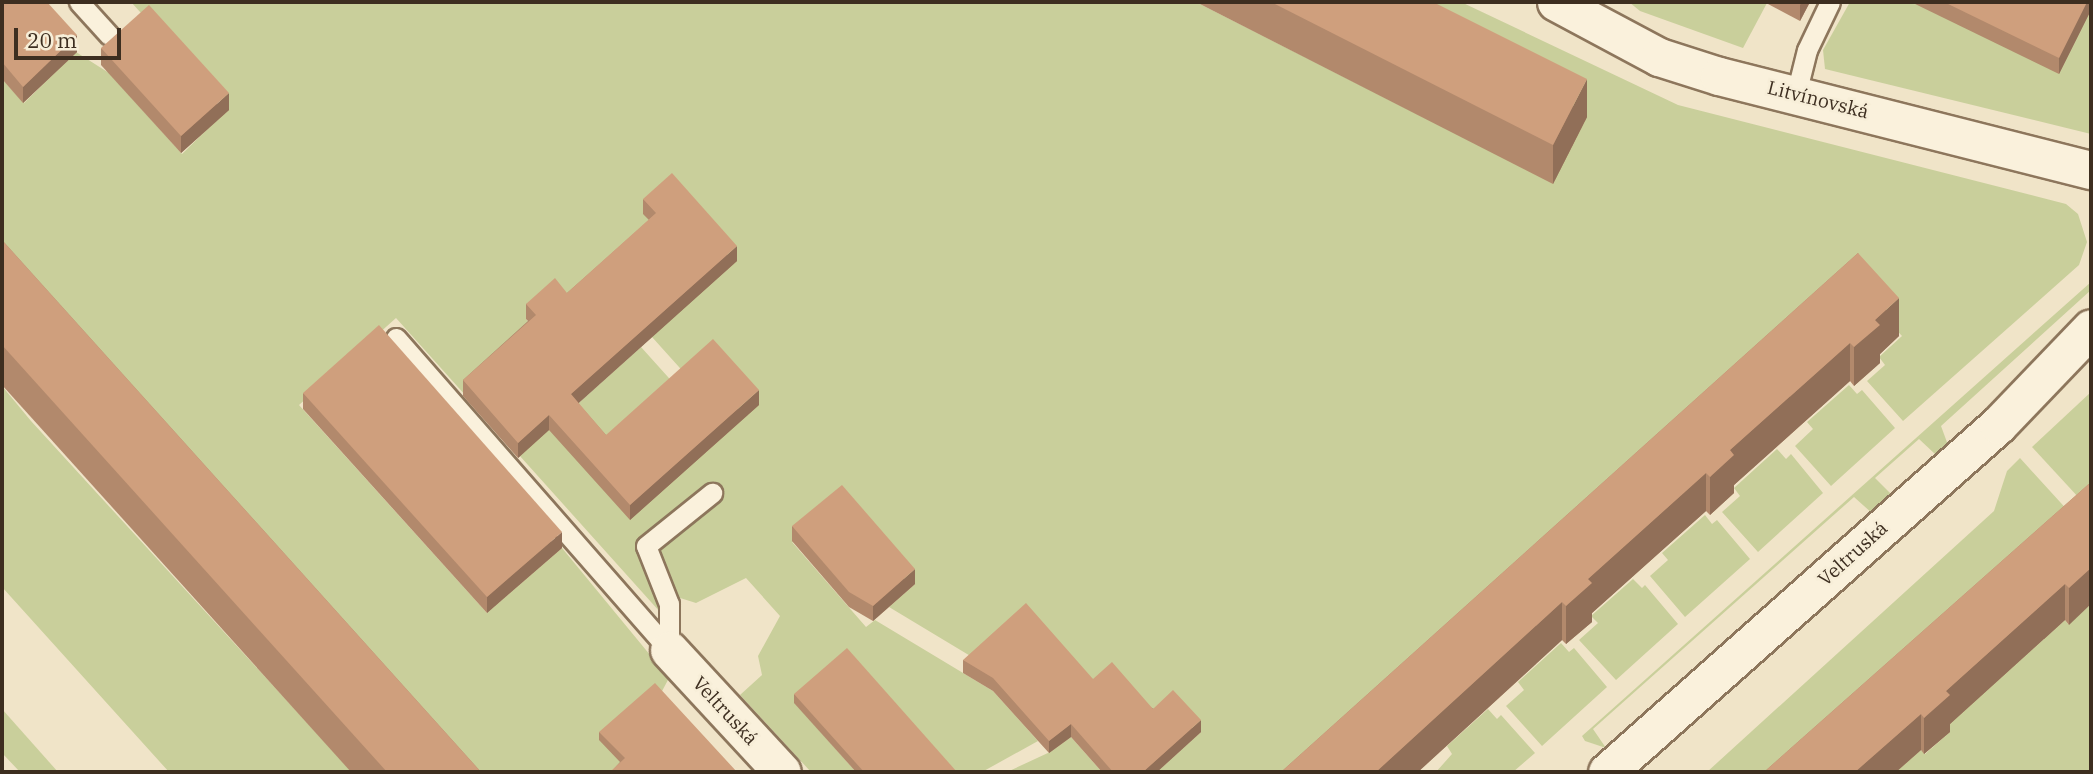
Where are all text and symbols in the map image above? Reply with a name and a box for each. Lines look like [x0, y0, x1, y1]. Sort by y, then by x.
scale bar [18, 14, 124, 58]
text: 20 m [27, 26, 77, 54]
street label: Litvínovská [1765, 76, 1871, 124]
street label: Veltruská [1814, 517, 1892, 591]
street label: Veltruská [688, 672, 762, 750]

